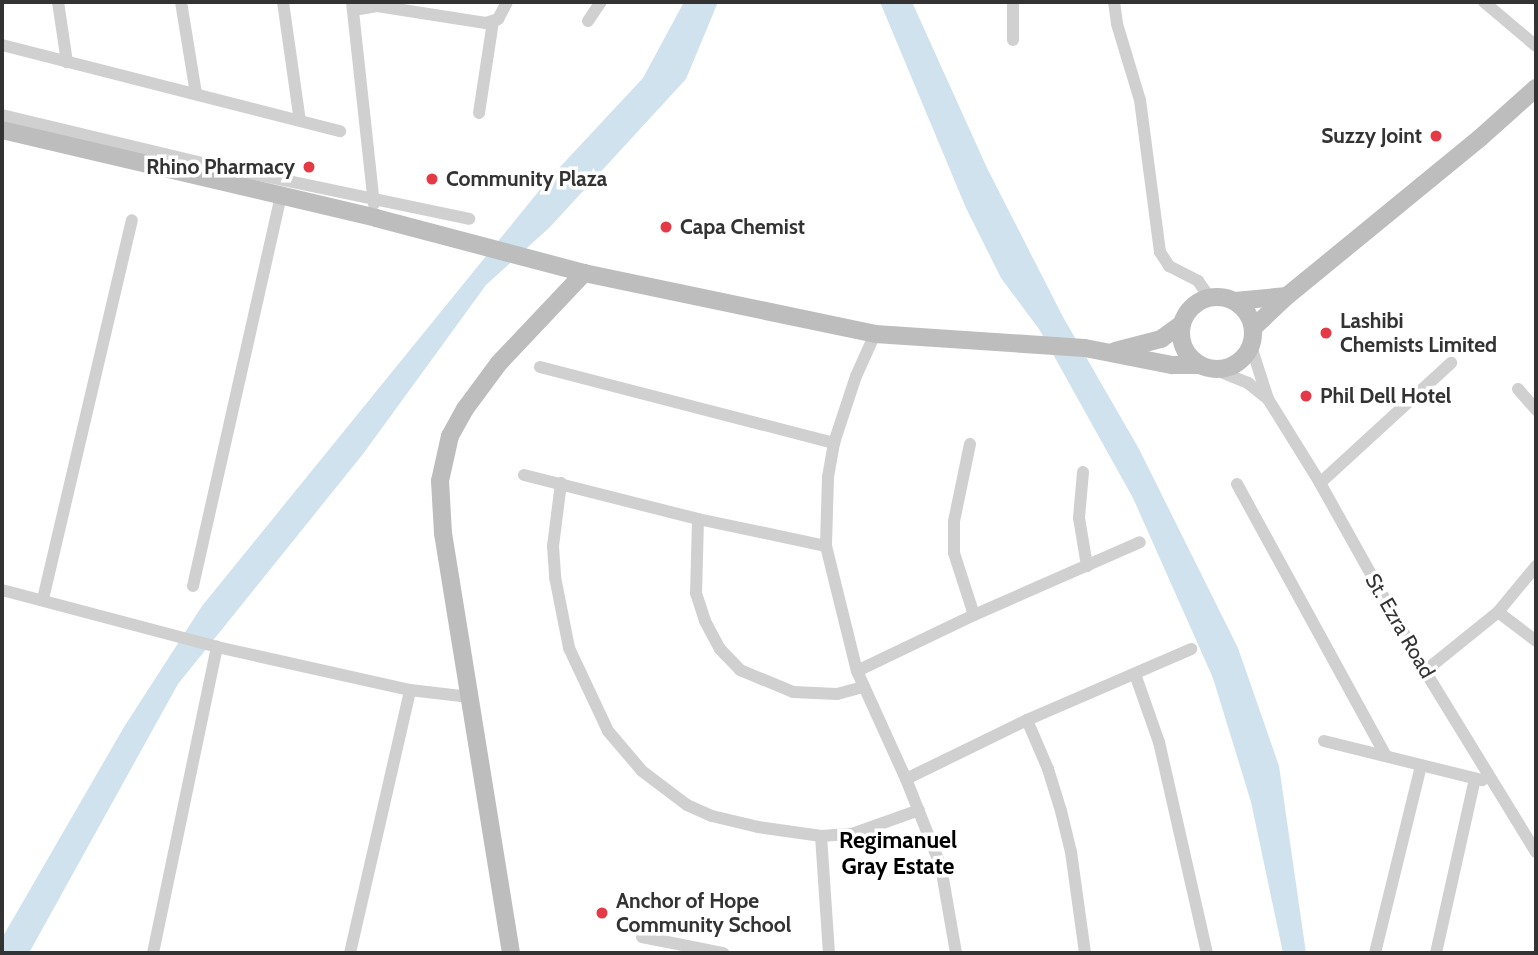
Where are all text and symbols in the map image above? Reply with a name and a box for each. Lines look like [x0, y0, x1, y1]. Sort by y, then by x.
place label: Suzzy Joint [1321, 123, 1422, 149]
marker: Suzzy Joint [1428, 128, 1444, 144]
place label: Rhino Pharmacy [146, 154, 295, 180]
marker: Rhino Pharmacy [301, 159, 317, 175]
place label: Community Plaza [446, 166, 607, 192]
marker: Community Plaza [424, 171, 440, 187]
place label: Capa Chemist [680, 214, 805, 240]
marker: Capa Chemist [658, 219, 674, 235]
place label: Lashibi Chemists Limited [1340, 308, 1497, 358]
marker: Lashibi Chemists Limited [1318, 325, 1334, 341]
place label: Phil Dell Hotel [1320, 383, 1451, 409]
marker: Phil Dell Hotel [1298, 388, 1314, 404]
street label: St. Ezra Road [1360, 569, 1440, 683]
district label: Regimanuel Gray Estate [839, 826, 957, 880]
place label: Anchor of Hope Community School [616, 888, 791, 938]
marker: Anchor of Hope Community School [594, 905, 610, 921]

